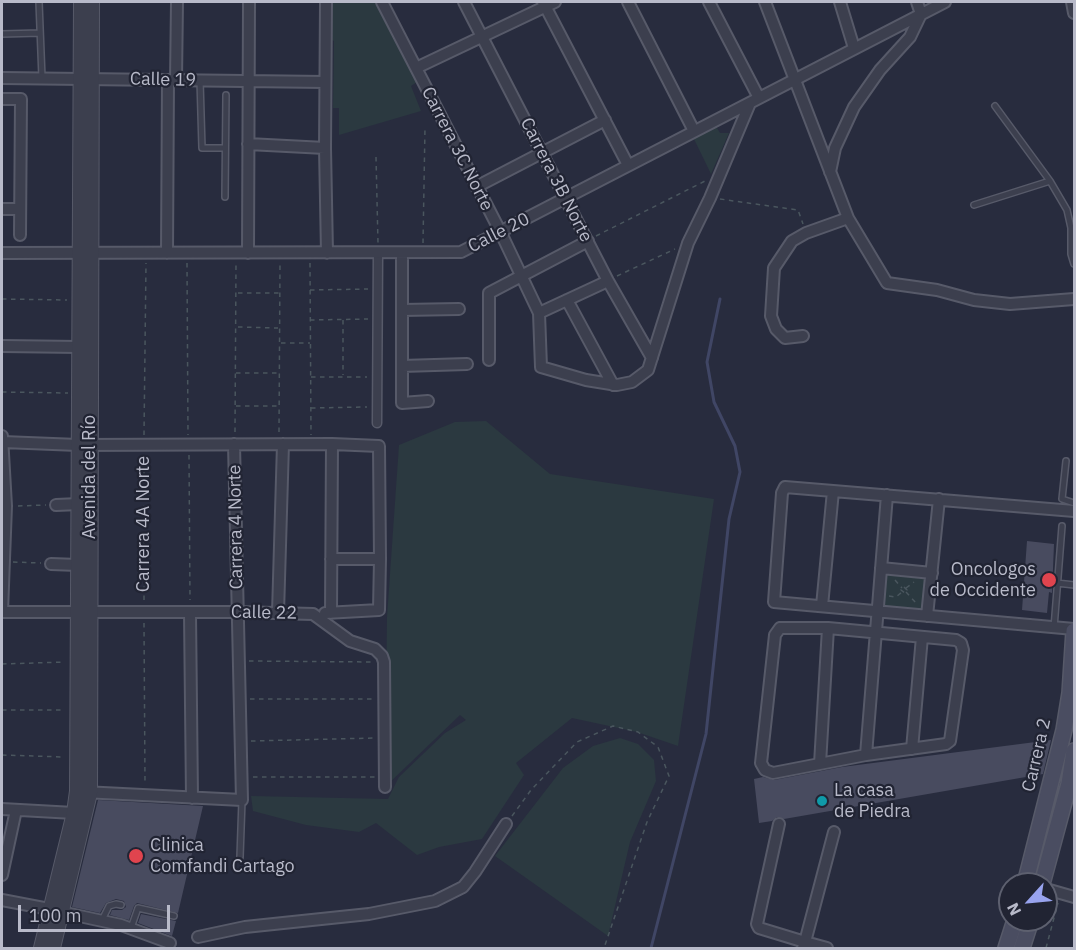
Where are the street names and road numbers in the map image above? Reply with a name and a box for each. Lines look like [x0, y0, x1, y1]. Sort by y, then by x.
street label: Calle 19 [130, 69, 196, 91]
street label: Carrera 3C Norte [416, 83, 498, 215]
street label: Carrera 3B Norte [515, 114, 597, 246]
street label: Calle 20 [465, 208, 533, 258]
street label: Avenida del Río [79, 415, 101, 539]
street label: Carrera 4A Norte [133, 456, 155, 592]
street label: Carrera 4 Norte [224, 464, 248, 590]
street label: Calle 22 [231, 602, 297, 624]
street label: Carrera 2 [1018, 716, 1056, 794]

